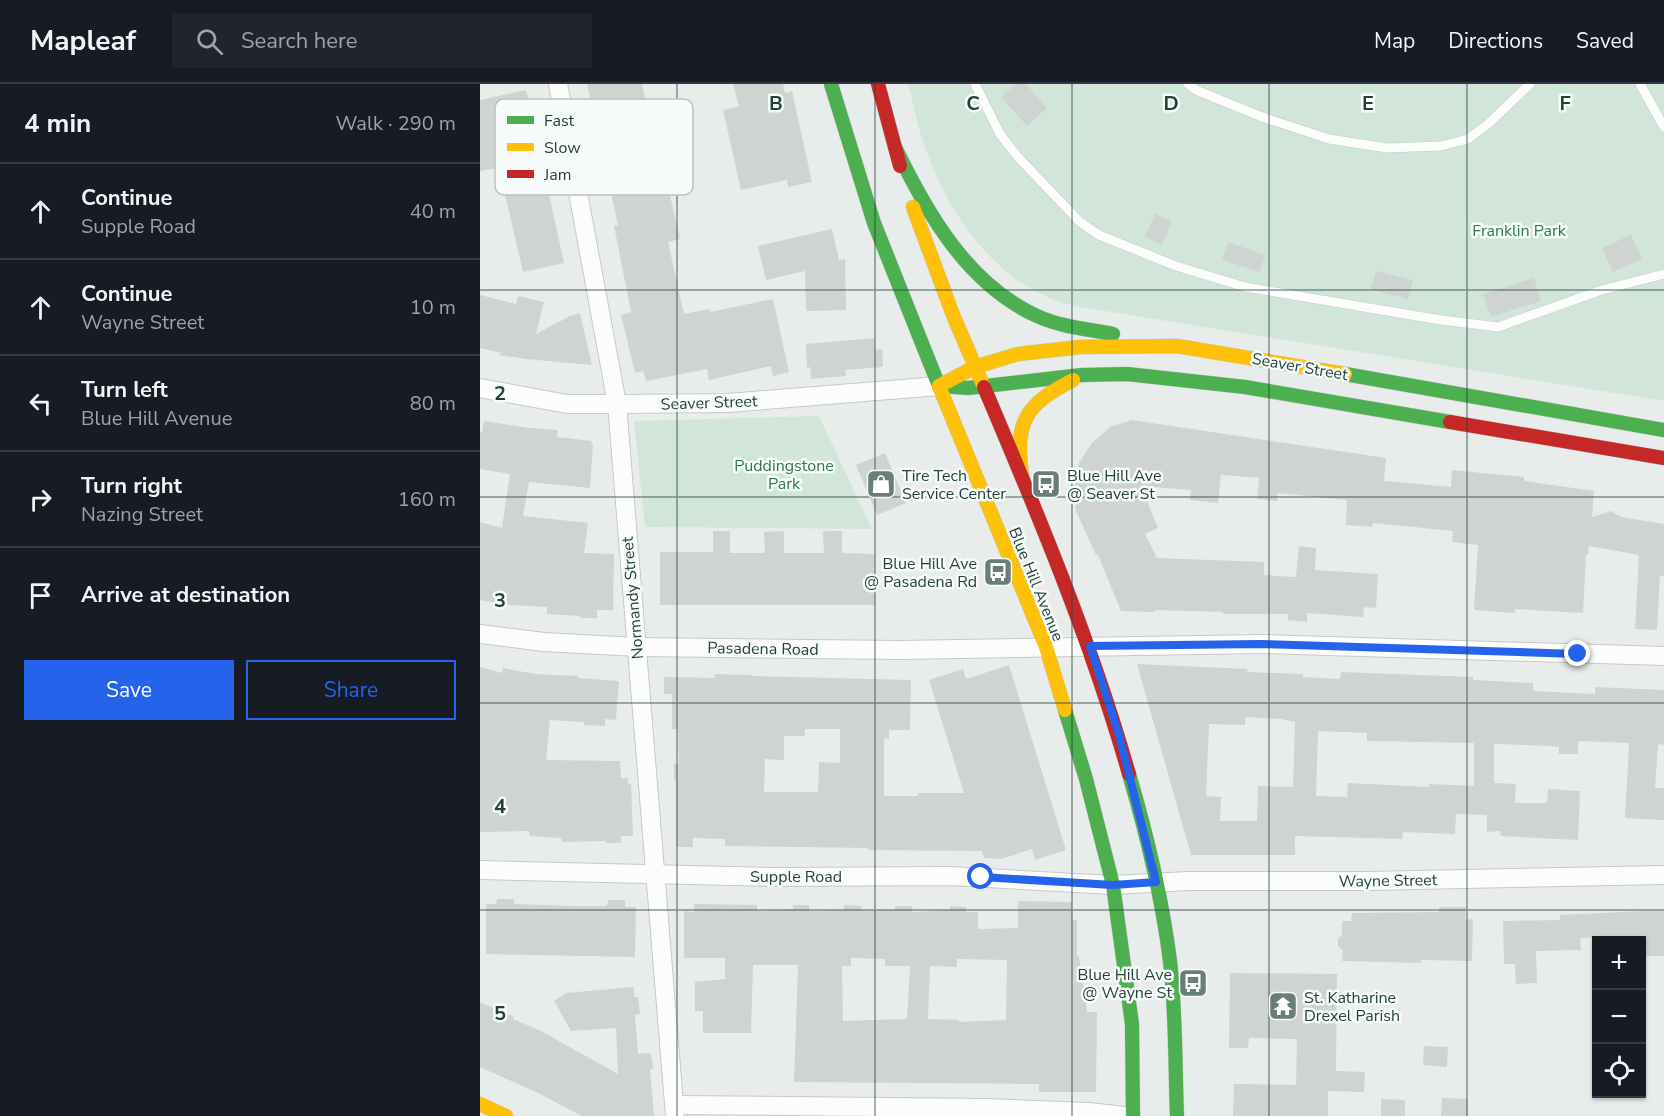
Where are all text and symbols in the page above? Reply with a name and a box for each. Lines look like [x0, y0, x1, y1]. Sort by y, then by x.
search box [172, 14, 592, 68]
text: Mapleaf [30, 22, 136, 60]
icon: search [193, 25, 226, 58]
text: Search here [241, 26, 358, 56]
text: Map [1374, 27, 1415, 55]
text: Directions [1448, 27, 1543, 55]
text: Saved [1576, 27, 1634, 55]
text: B [769, 90, 783, 117]
text: C [966, 90, 980, 117]
text: D [1163, 90, 1179, 117]
text: E [1362, 90, 1374, 117]
text: F [1559, 90, 1571, 117]
legend [495, 99, 693, 195]
text: 4 min [24, 106, 91, 141]
text: Walk · 290 m [336, 110, 456, 137]
text: Fast [544, 110, 575, 132]
text: Slow [544, 137, 581, 159]
text: Jam [543, 164, 571, 186]
text: Continue [81, 183, 172, 213]
icon: ahead [24, 195, 57, 228]
text: 40 m [410, 198, 456, 225]
text: Supple Road [81, 213, 196, 240]
park label: Franklin Park [1472, 220, 1567, 242]
text: Continue [81, 279, 172, 309]
icon: ahead [24, 291, 57, 324]
text: 10 m [410, 294, 456, 321]
text: Wayne Street [81, 309, 204, 336]
street label: Seaver Street [1250, 348, 1350, 386]
text: Turn left [81, 375, 168, 405]
text: 2 [494, 380, 506, 407]
icon: left [24, 387, 57, 420]
text: 80 m [410, 390, 456, 417]
street label: Seaver Street [660, 390, 758, 416]
text: Blue Hill Avenue [81, 405, 232, 432]
park label: Puddingstone Park [734, 455, 834, 495]
place label: Tire Tech Service Center [902, 465, 1006, 505]
place label: Blue Hill Ave @ Seaver St [1067, 465, 1162, 505]
shop icon: Tire Tech Service Center [865, 468, 897, 500]
bus stop icon: Blue Hill Ave @ Seaver St [1030, 468, 1062, 500]
text: Turn right [81, 471, 182, 501]
icon: right [24, 483, 57, 516]
text: 160 m [398, 486, 456, 513]
text: Nazing Street [81, 501, 203, 528]
street label: Blue Hill Avenue [1003, 524, 1069, 645]
street label: Normandy Street [617, 535, 649, 660]
place label: Blue Hill Ave @ Pasadena Rd [864, 553, 977, 593]
bus stop icon: Blue Hill Ave @ Pasadena Rd [982, 556, 1014, 588]
icon: arrive [24, 579, 57, 612]
text: Arrive at destination [81, 580, 290, 610]
text: 3 [494, 587, 506, 614]
street label: Pasadena Road [707, 637, 819, 661]
route end [1564, 640, 1590, 666]
button: Save [24, 660, 234, 720]
button: Share [246, 660, 456, 720]
text: 4 [494, 793, 506, 820]
route start [967, 863, 993, 889]
street label: Supple Road [750, 866, 842, 888]
street label: Wayne Street [1338, 869, 1438, 893]
map controls [1592, 936, 1646, 1098]
button: + [1592, 936, 1646, 990]
place label: Blue Hill Ave @ Wayne St [1077, 964, 1172, 1004]
bus stop icon: Blue Hill Ave @ Wayne St [1177, 967, 1209, 999]
place label: St. Katharine Drexel Parish [1304, 987, 1400, 1027]
temple icon: St. Katharine Drexel Parish [1267, 990, 1299, 1022]
button: − [1592, 990, 1646, 1044]
text: 5 [494, 1000, 506, 1027]
button: locate [1592, 1044, 1646, 1098]

